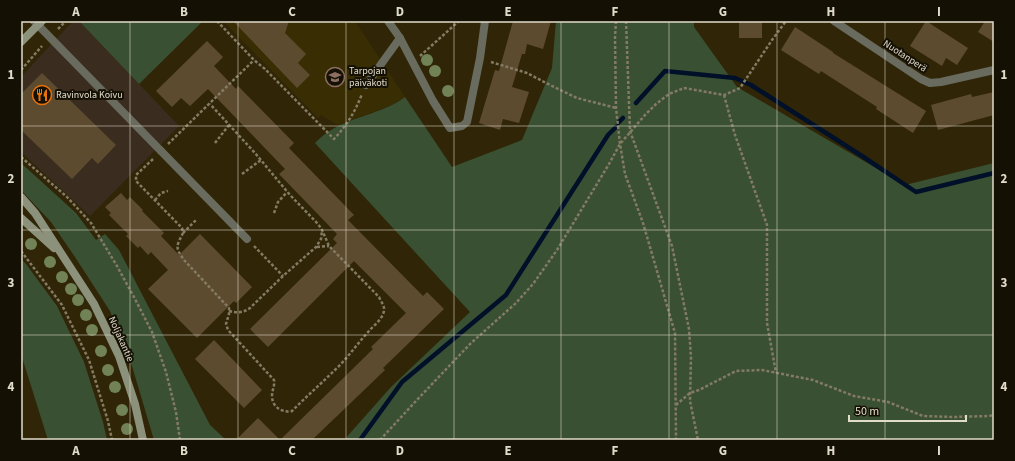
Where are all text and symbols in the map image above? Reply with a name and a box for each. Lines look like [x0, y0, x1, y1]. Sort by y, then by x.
text: A [71, 3, 80, 21]
text: B [180, 3, 188, 21]
text: C [288, 3, 296, 21]
text: D [396, 3, 404, 21]
text: E [504, 3, 512, 21]
text: F [612, 3, 619, 21]
text: G [719, 3, 727, 21]
text: H [827, 3, 835, 21]
text: I [937, 3, 941, 21]
street label: Nuotanperä [880, 37, 930, 75]
place label: Tarpojan päiväkoti [349, 64, 387, 90]
text: 1 [8, 66, 15, 84]
school or university icon: Tarpojan päiväkoti [324, 66, 346, 88]
text: 1 [1001, 66, 1008, 84]
restaurant icon: Ravinvola Koivu [31, 84, 53, 106]
place label: Ravinvola Koivu [56, 88, 123, 102]
text: 2 [8, 170, 15, 188]
text: 2 [1001, 170, 1008, 188]
text: 3 [8, 274, 15, 292]
text: 3 [1001, 274, 1008, 292]
street label: Noljakantie [105, 314, 137, 364]
text: 4 [8, 378, 15, 396]
text: 4 [1001, 378, 1008, 396]
scale bar [849, 397, 966, 423]
text: 50 m [855, 403, 879, 420]
text: A [71, 442, 80, 460]
text: B [180, 442, 188, 460]
text: C [288, 442, 296, 460]
text: D [396, 442, 404, 460]
text: E [504, 442, 512, 460]
text: F [612, 442, 619, 460]
text: G [719, 442, 727, 460]
text: H [827, 442, 835, 460]
text: I [937, 442, 941, 460]

